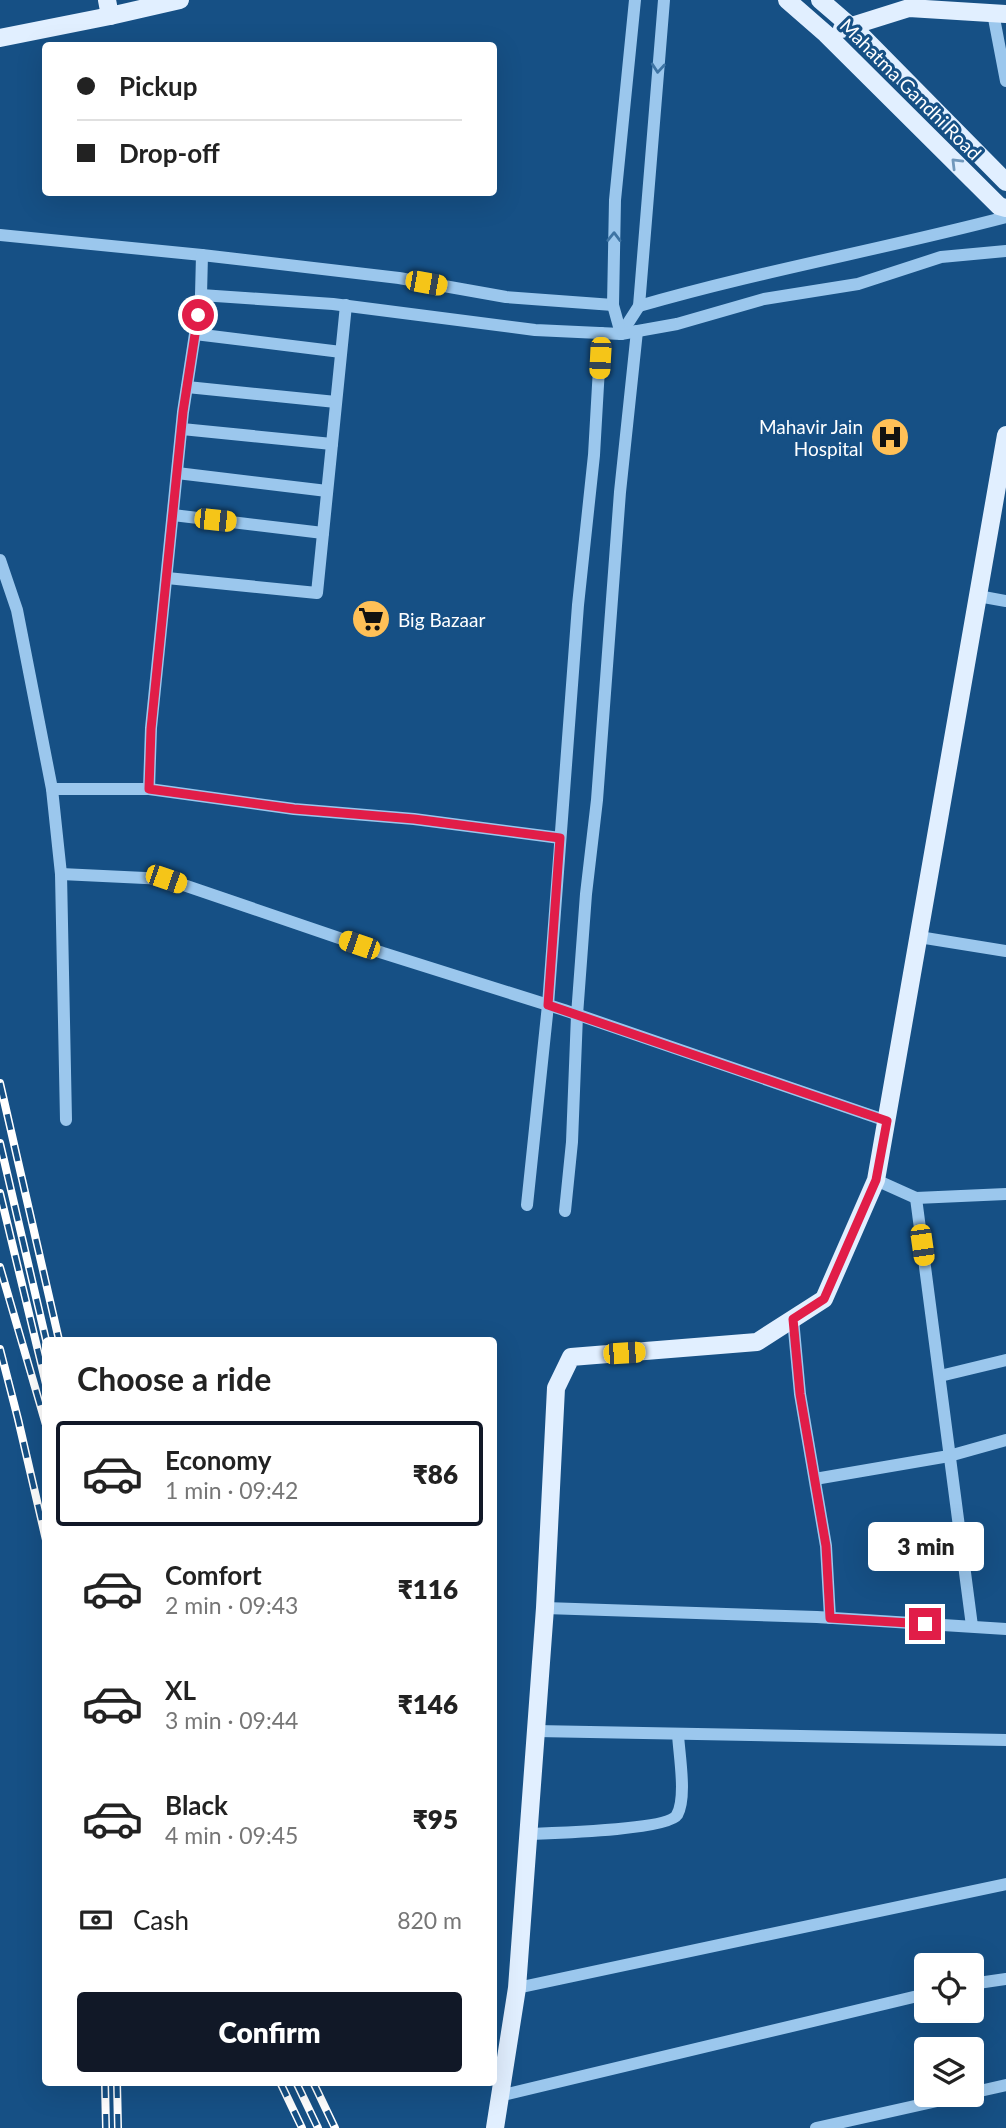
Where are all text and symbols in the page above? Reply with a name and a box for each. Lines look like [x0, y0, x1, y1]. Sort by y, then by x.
street label: Mahatma Gandhi Road [836, 14, 986, 164]
one-way arrow [651, 63, 666, 74]
text: Pickup [119, 70, 198, 102]
text: Drop-off [119, 137, 220, 169]
one-way arrow [951, 158, 964, 171]
one-way arrow [606, 231, 622, 241]
car [404, 269, 449, 297]
route start [182, 299, 214, 331]
car [589, 336, 612, 380]
place label: Mahavir Jain Hospital [759, 415, 863, 460]
hospital icon: Mahavir Jain Hospital [869, 416, 911, 458]
car [194, 507, 237, 533]
supermarket icon: Big Bazaar [350, 598, 392, 640]
place label: Big Bazaar [398, 608, 485, 631]
car [143, 862, 190, 896]
car [336, 928, 383, 962]
car [909, 1223, 936, 1267]
car [603, 1341, 646, 1365]
text: Choose a ride [77, 1359, 271, 1398]
icon: car [81, 1442, 144, 1505]
text: Economy [165, 1444, 271, 1476]
text: ₹86 [413, 1458, 458, 1490]
text: 1 min · 09:42 [165, 1476, 298, 1504]
callout: 3 min [867, 1522, 983, 1572]
text: 3 min [897, 1532, 955, 1560]
icon: car [81, 1557, 144, 1620]
text: Comfort [165, 1559, 262, 1591]
text: ₹116 [398, 1573, 458, 1605]
text: 2 min · 09:43 [165, 1591, 298, 1619]
route end [909, 1608, 941, 1640]
icon: car [81, 1672, 144, 1735]
text: XL [165, 1674, 196, 1706]
text: ₹146 [398, 1688, 458, 1720]
text: 3 min · 09:44 [165, 1706, 298, 1734]
icon: car [81, 1787, 144, 1850]
text: Black [165, 1789, 228, 1821]
text: ₹95 [413, 1803, 458, 1835]
text: 4 min · 09:45 [165, 1821, 298, 1849]
icon: cash [77, 1901, 115, 1939]
text: Cash [133, 1904, 189, 1936]
text: 820 m [397, 1906, 462, 1934]
map controls [914, 1953, 984, 2107]
button: locate [914, 1953, 984, 2023]
button: Confirm [77, 1992, 462, 2072]
button: layers [914, 2037, 984, 2107]

